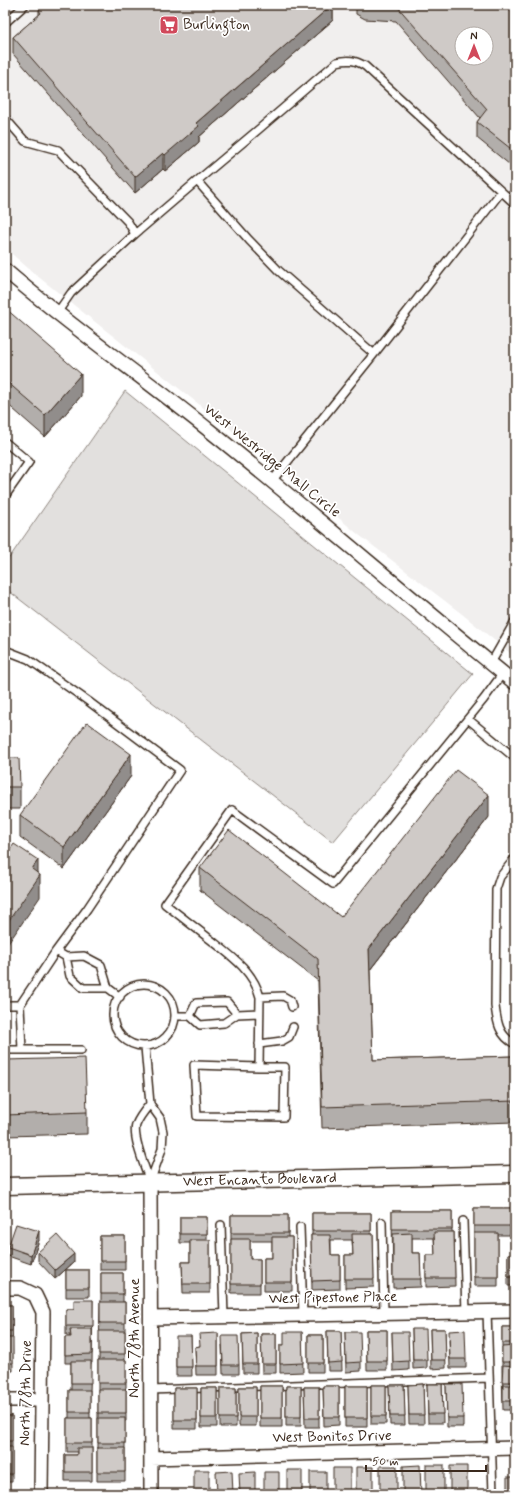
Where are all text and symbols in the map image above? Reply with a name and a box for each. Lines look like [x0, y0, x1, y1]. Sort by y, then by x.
supermarket icon: Burlington [158, 14, 180, 36]
place label: Burlington [183, 15, 250, 36]
north arrow [454, 26, 494, 66]
text: N [470, 30, 478, 44]
street label: West Westridge Mall Circle [199, 399, 345, 523]
street label: West Encanto Boulevard [183, 1168, 337, 1192]
street label: North 78th Avenue [125, 1278, 145, 1398]
street label: West Pipestone Place [268, 1287, 398, 1309]
street label: North 78th Drive [15, 1340, 37, 1446]
street label: West Bonitos Drive [272, 1426, 392, 1448]
scale bar [366, 1447, 486, 1473]
text: 50 m [372, 1454, 399, 1470]

